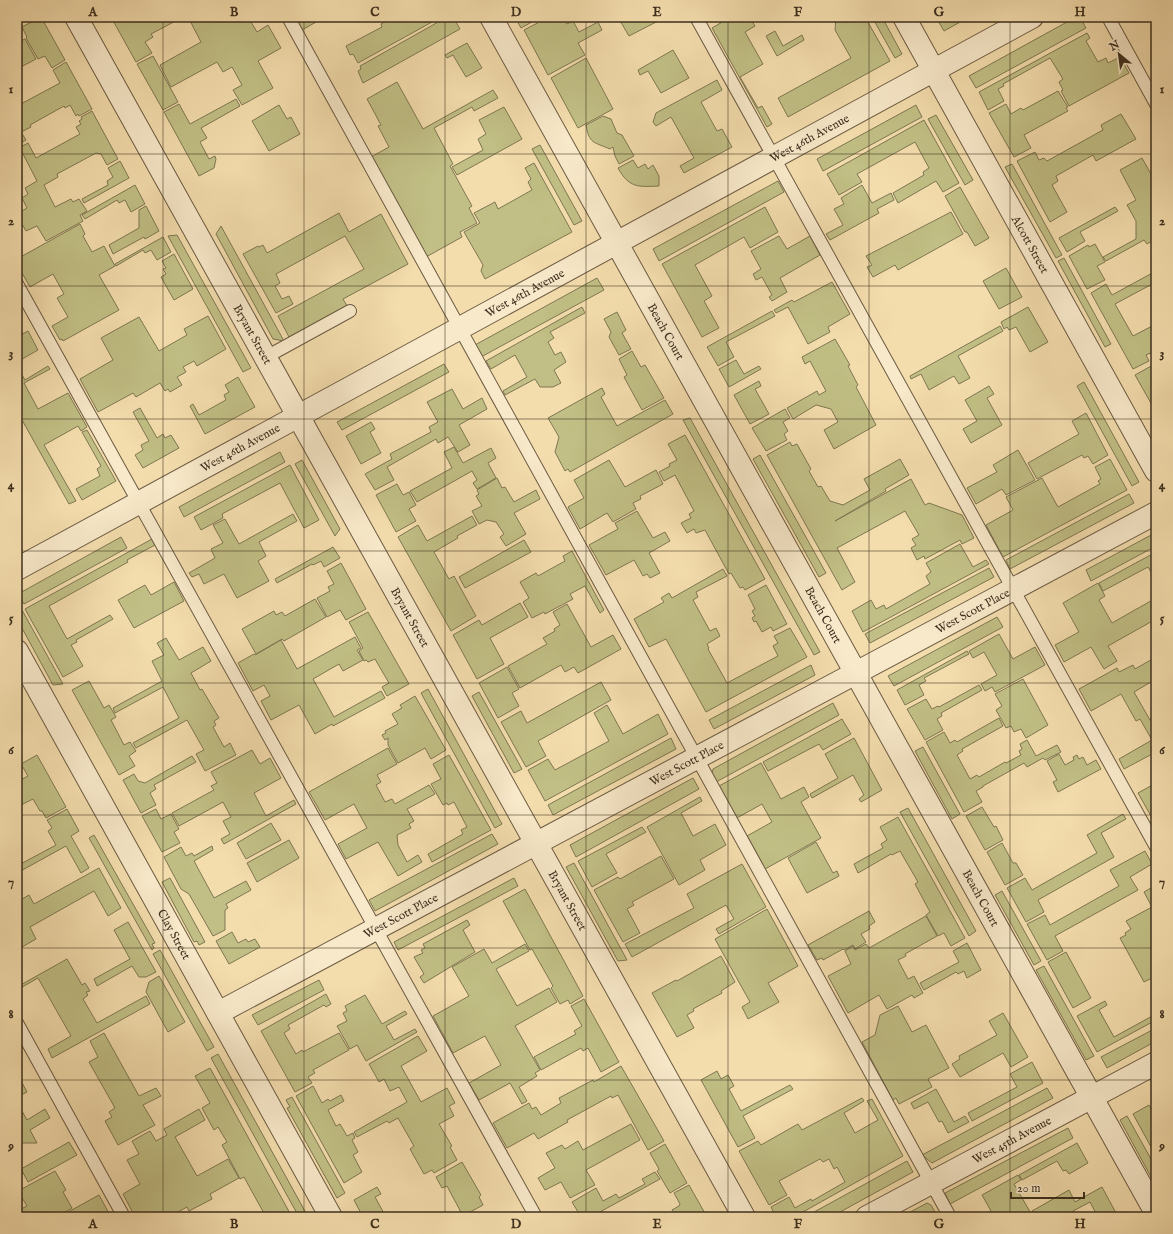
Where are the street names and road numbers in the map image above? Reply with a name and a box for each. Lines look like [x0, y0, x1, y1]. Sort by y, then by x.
street label: West 46th Avenue [767, 110, 852, 166]
street label: Alcott Street [1008, 212, 1052, 276]
street label: West 46th Avenue [482, 265, 567, 320]
street label: Beach Court [644, 301, 688, 363]
street label: Bryant Street [230, 302, 275, 367]
street label: West 46th Avenue [198, 420, 283, 475]
street label: Beach Court [802, 584, 845, 646]
street label: Bryant Street [387, 585, 433, 650]
street label: West Scott Place [933, 585, 1013, 637]
street label: West Scott Place [647, 737, 727, 789]
street label: Beach Court [959, 867, 1003, 929]
street label: Bryant Street [545, 868, 590, 933]
street label: West Scott Place [361, 889, 441, 942]
street label: Clay Street [154, 906, 194, 962]
street label: West 45th Avenue [970, 1112, 1054, 1167]

